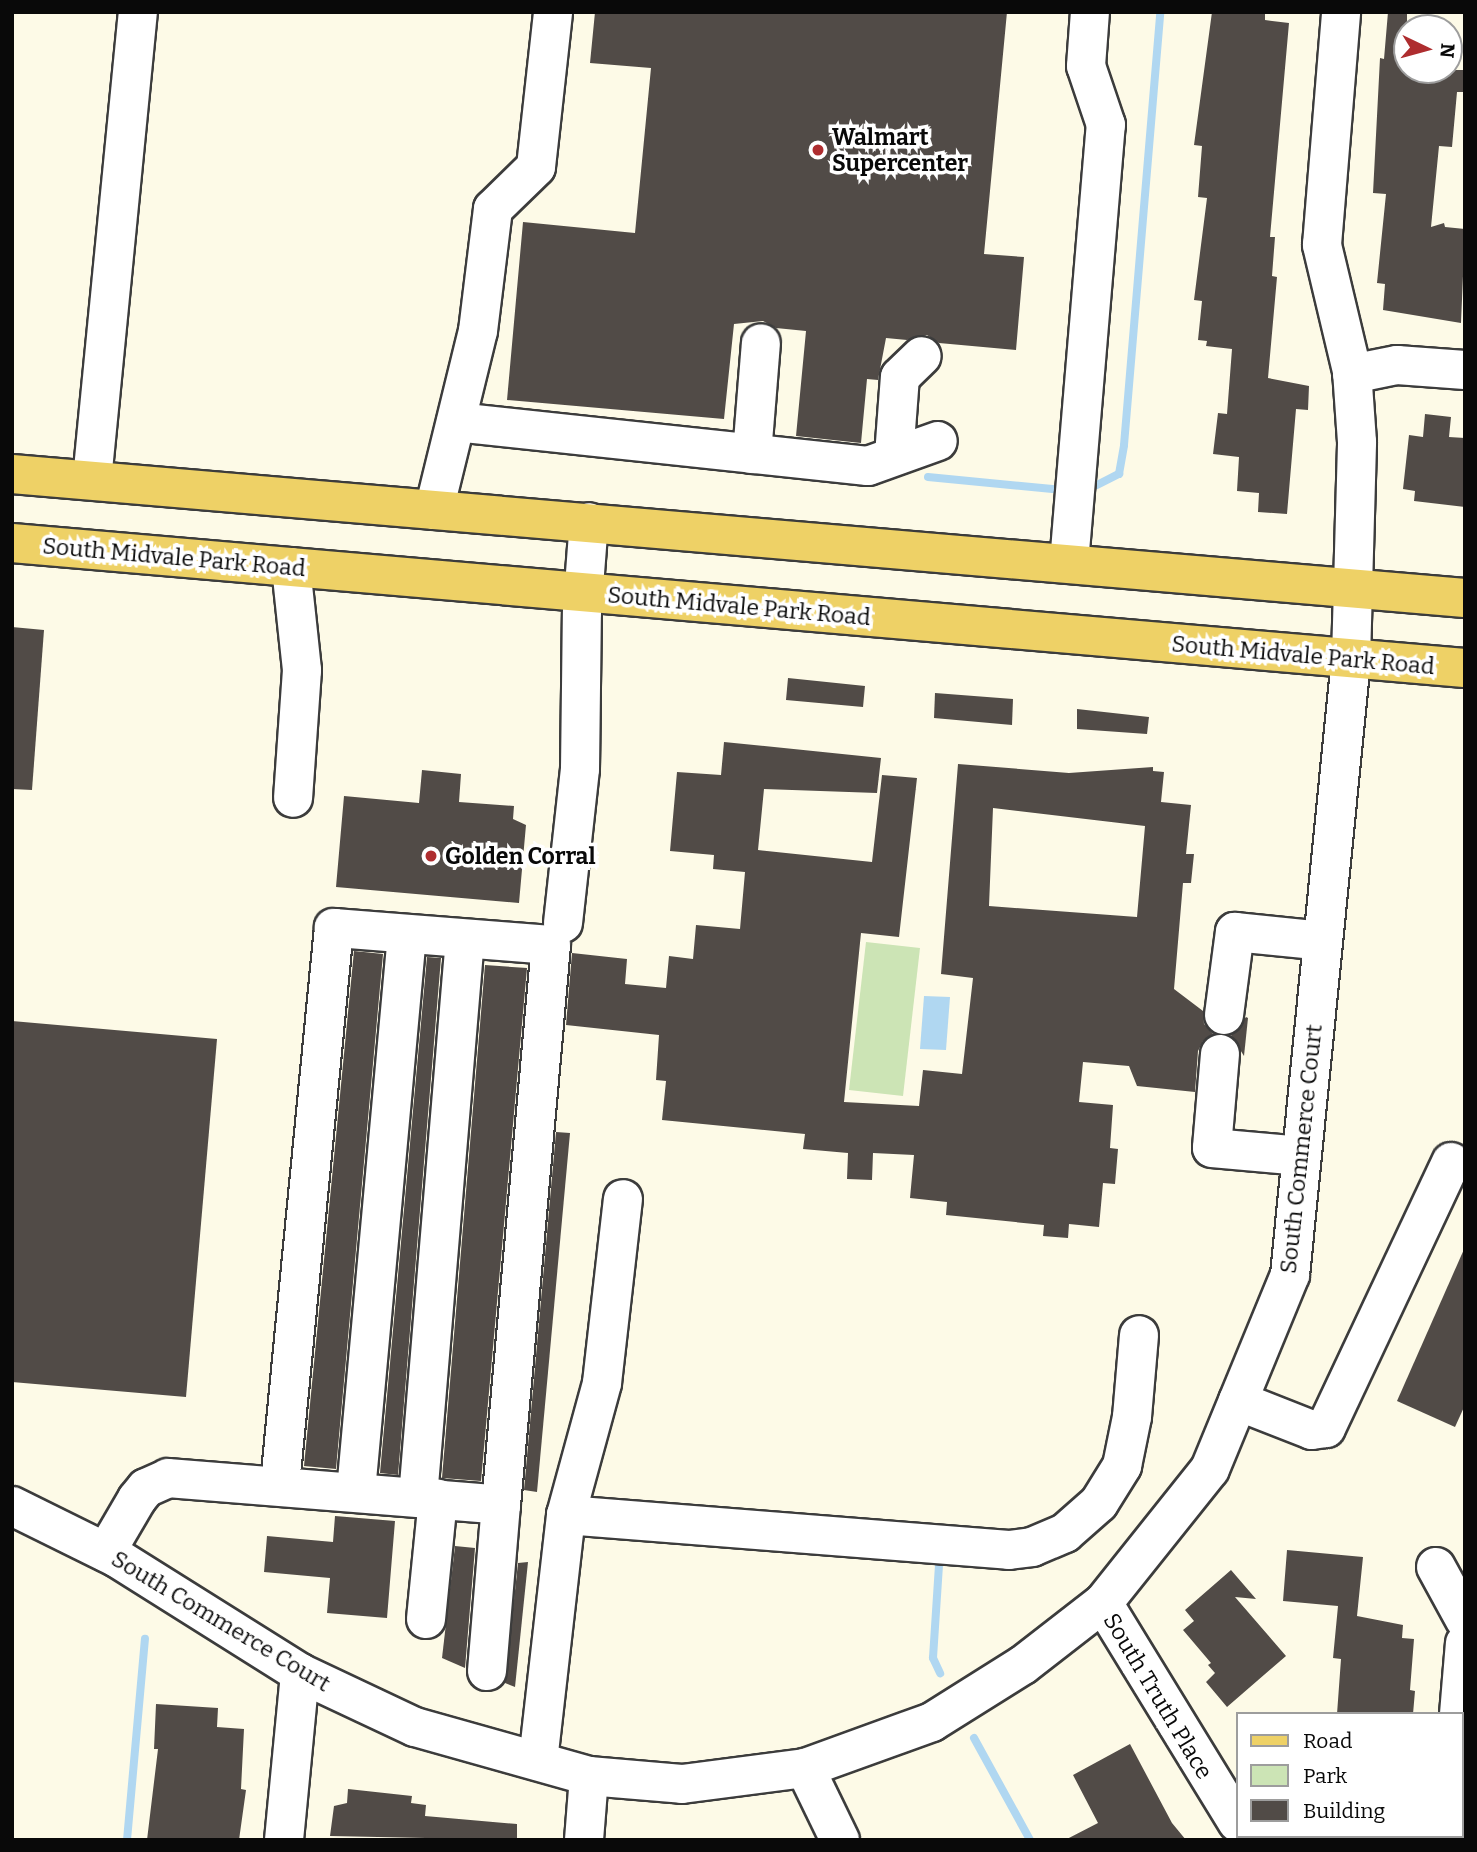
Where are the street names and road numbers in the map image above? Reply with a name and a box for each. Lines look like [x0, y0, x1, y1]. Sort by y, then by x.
street label: South Midvale Park Road [41, 532, 307, 582]
street label: South Midvale Park Road [606, 581, 872, 631]
street label: South Midvale Park Road [1170, 630, 1436, 680]
street label: South Commerce Court [1274, 1023, 1328, 1275]
street label: South Commerce Court [107, 1545, 335, 1697]
street label: South Truth Place [1098, 1608, 1218, 1784]

